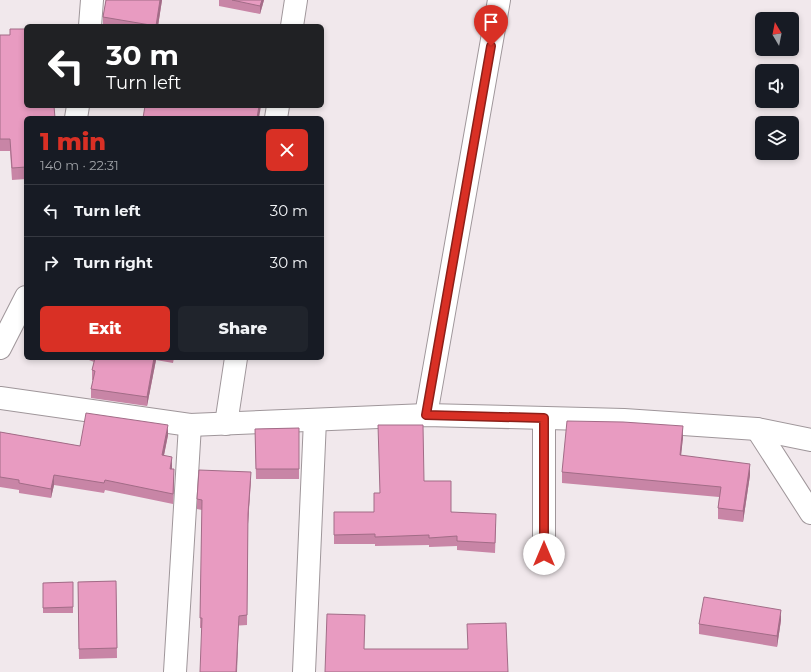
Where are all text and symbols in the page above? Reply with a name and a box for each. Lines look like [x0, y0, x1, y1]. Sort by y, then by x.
pin [474, 5, 508, 46]
icon: arrive [480, 11, 502, 33]
north arrow [755, 12, 799, 56]
map controls [755, 12, 799, 160]
text: 30 m [106, 38, 179, 72]
icon: left [40, 40, 92, 92]
button: sound [755, 64, 799, 108]
text: Turn left [106, 72, 181, 94]
button: layers [755, 116, 799, 160]
text: 1 min [40, 127, 106, 156]
button: close [266, 129, 308, 171]
text: 140 m · 22:31 [40, 157, 119, 173]
icon: left [40, 200, 62, 222]
text: Turn left [74, 201, 141, 220]
text: 30 m [270, 201, 308, 220]
icon: right [40, 252, 62, 274]
text: Turn right [74, 253, 153, 272]
text: 30 m [270, 253, 308, 272]
button: Exit [40, 306, 170, 352]
button: Share [178, 306, 308, 352]
position arrow [523, 533, 565, 575]

